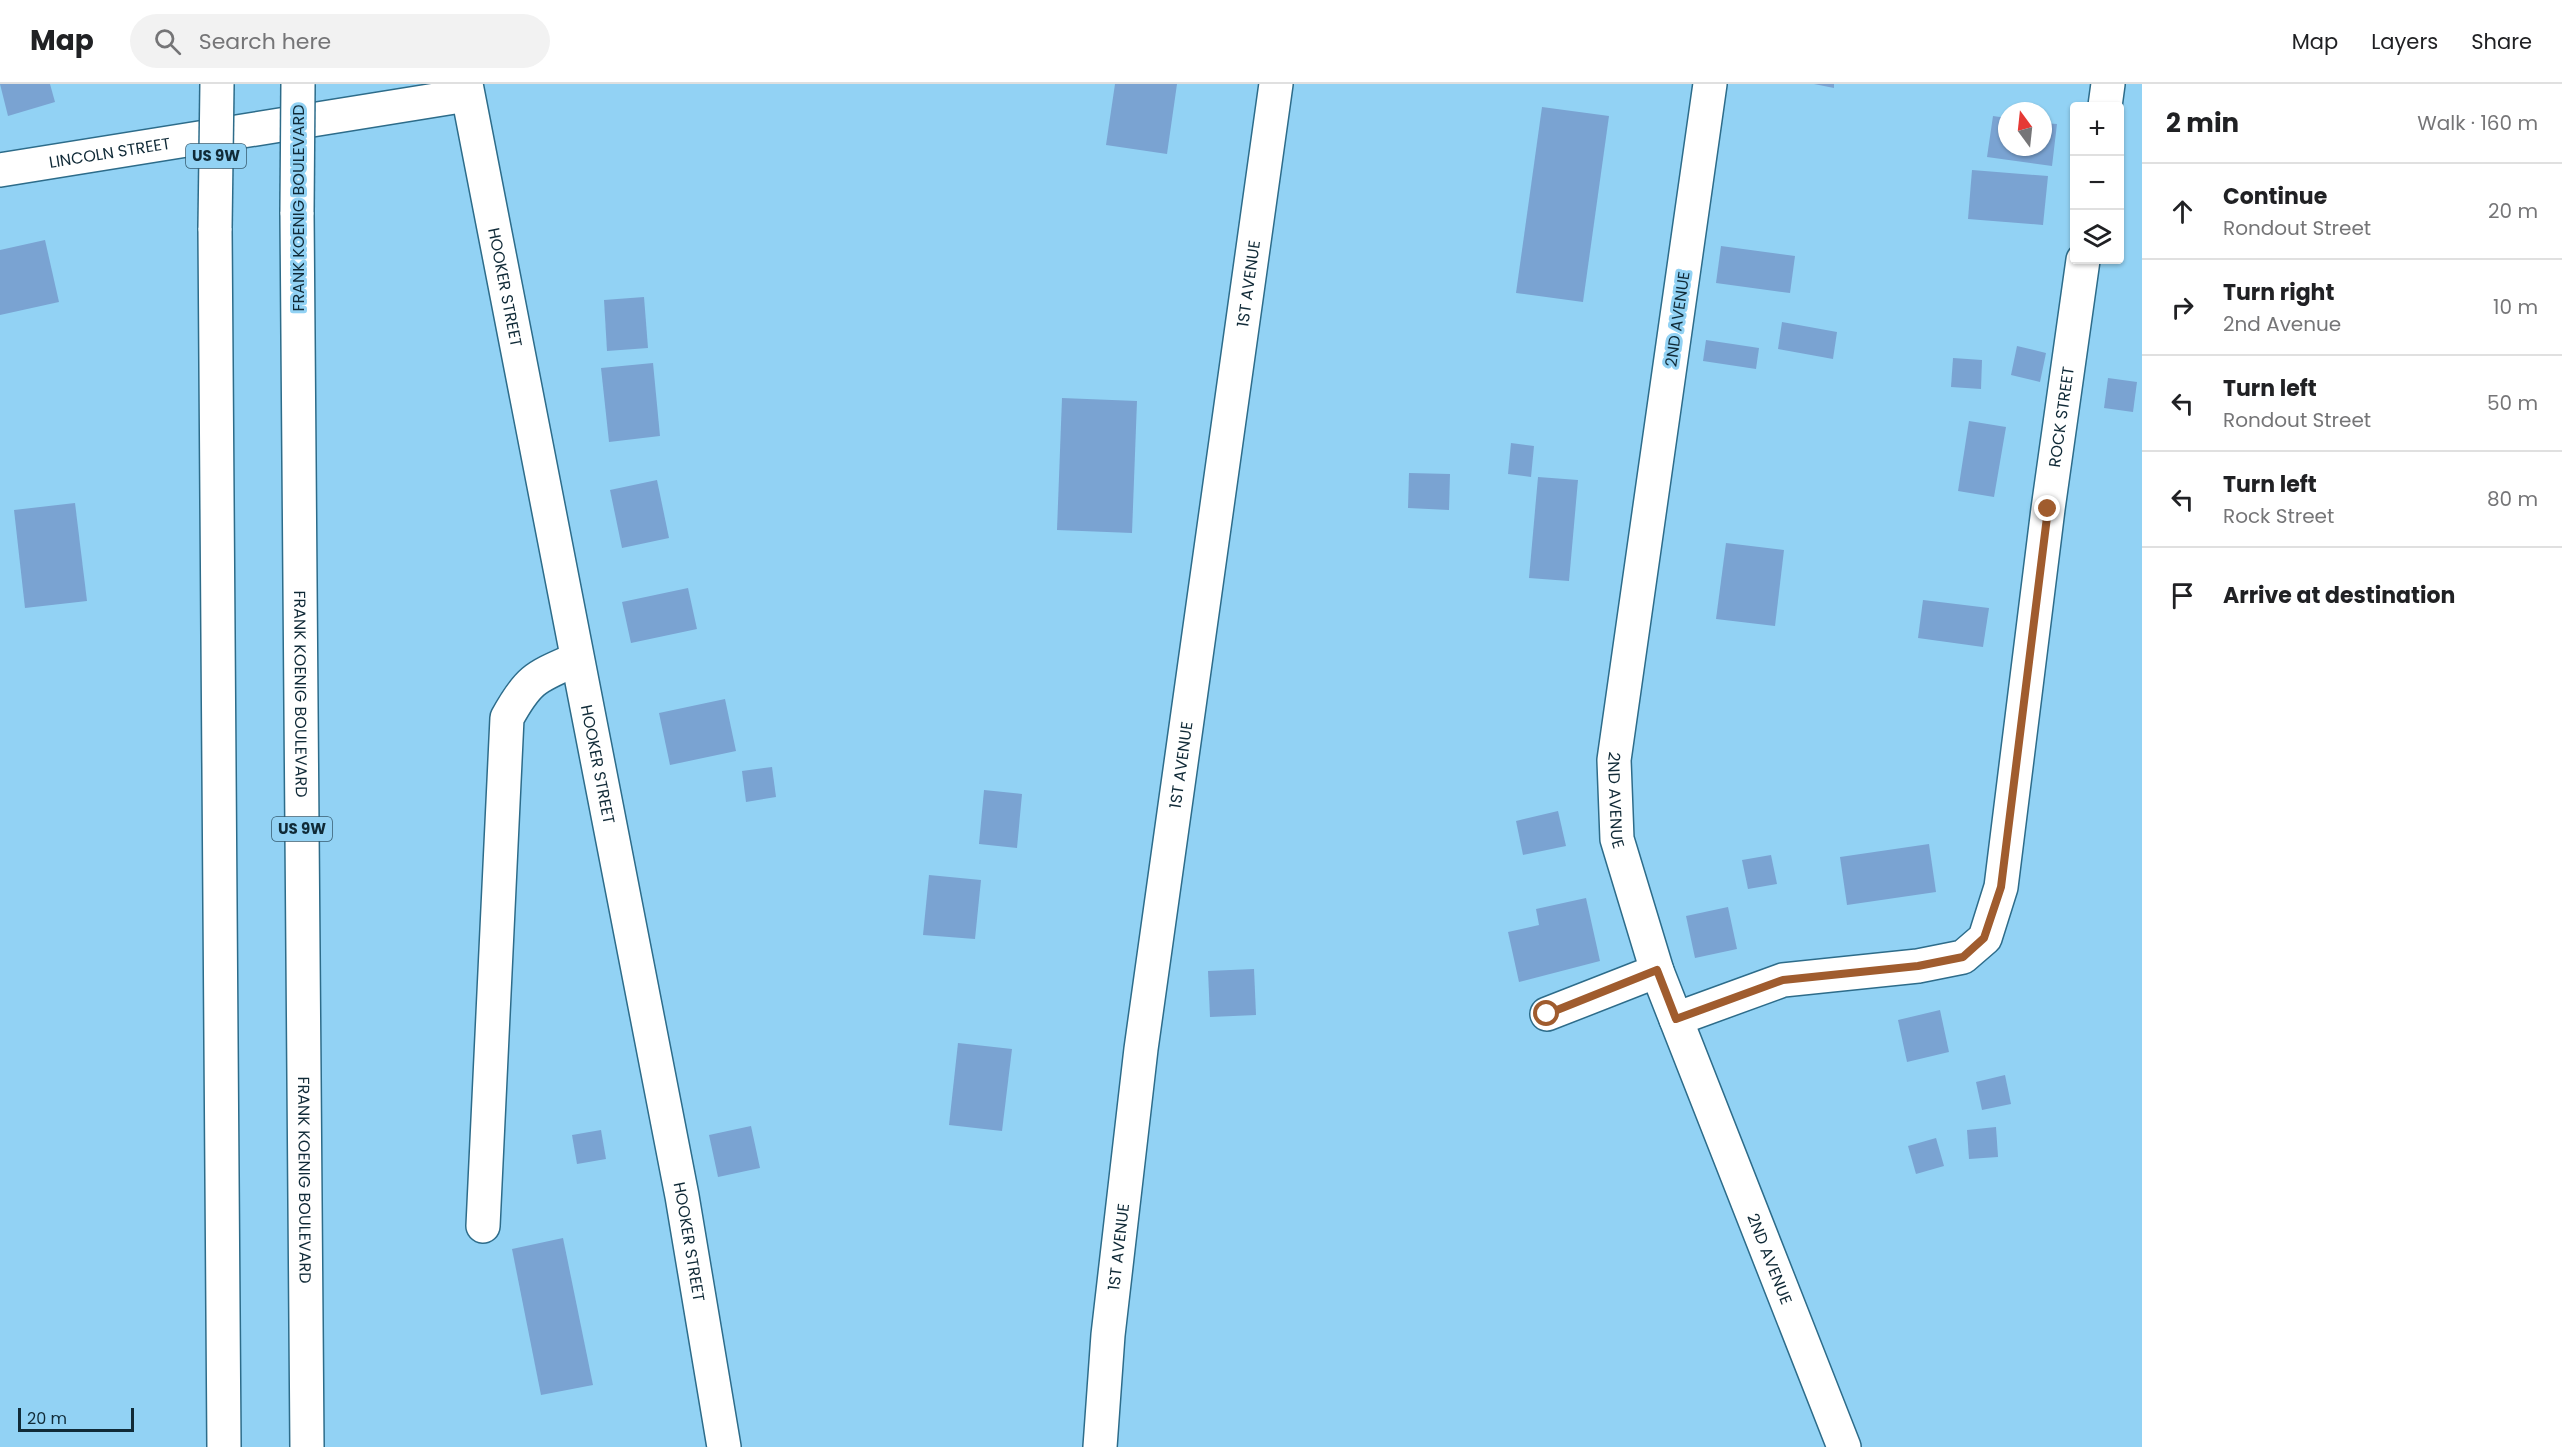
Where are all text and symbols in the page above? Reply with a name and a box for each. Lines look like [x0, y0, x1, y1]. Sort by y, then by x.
search box [130, 14, 550, 68]
text: Map [30, 21, 94, 60]
icon: search [151, 25, 184, 58]
text: Search here [199, 26, 331, 57]
text: Map [2292, 27, 2338, 56]
text: Layers [2371, 27, 2438, 56]
text: Share [2471, 27, 2532, 56]
north arrow [1998, 102, 2052, 156]
map controls [2070, 102, 2124, 264]
button: + [2070, 102, 2124, 156]
street label: FRANK KOENIG BOULEVARD [287, 105, 310, 311]
text: 2 min [2166, 105, 2239, 141]
text: Walk · 160 m [2417, 109, 2538, 137]
street label: LINCOLN STREET [47, 132, 172, 174]
road number: US 9W [186, 144, 246, 168]
button: − [2070, 156, 2124, 210]
text: Continue [2223, 181, 2327, 212]
icon: ahead [2166, 195, 2199, 228]
text: 20 m [2488, 197, 2538, 225]
button: layers [2070, 210, 2124, 264]
text: Rondout Street [2223, 214, 2371, 242]
street label: HOOKER STREET [482, 226, 528, 349]
street label: 1ST AVENUE [1231, 239, 1266, 329]
street label: 2ND AVENUE [1659, 270, 1696, 368]
text: Turn right [2223, 277, 2334, 308]
icon: right [2166, 291, 2199, 324]
text: 10 m [2493, 293, 2538, 321]
text: 2nd Avenue [2223, 310, 2341, 338]
street label: ROCK STREET [2043, 365, 2080, 469]
text: Turn left [2223, 373, 2317, 404]
icon: left [2166, 387, 2199, 420]
text: 50 m [2487, 389, 2538, 417]
text: Rondout Street [2223, 406, 2371, 434]
text: Turn left [2223, 469, 2317, 500]
icon: left [2166, 483, 2199, 516]
text: 80 m [2487, 485, 2538, 513]
route end [2034, 495, 2060, 521]
text: Rock Street [2223, 502, 2334, 530]
icon: arrive [2166, 579, 2199, 612]
text: Arrive at destination [2223, 580, 2455, 611]
street label: FRANK KOENIG BOULEVARD [288, 590, 313, 798]
street label: HOOKER STREET [575, 703, 621, 826]
street label: 1ST AVENUE [1164, 720, 1199, 810]
street label: 2ND AVENUE [1602, 751, 1630, 851]
road number: US 9W [272, 817, 332, 841]
route start [1533, 1000, 1559, 1026]
street label: FRANK KOENIG BOULEVARD [292, 1076, 317, 1284]
street label: HOOKER STREET [668, 1180, 711, 1304]
street label: 1ST AVENUE [1102, 1202, 1135, 1292]
street label: 2ND AVENUE [1741, 1210, 1798, 1308]
scale bar [18, 1405, 134, 1432]
text: 20 m [27, 1407, 67, 1430]

